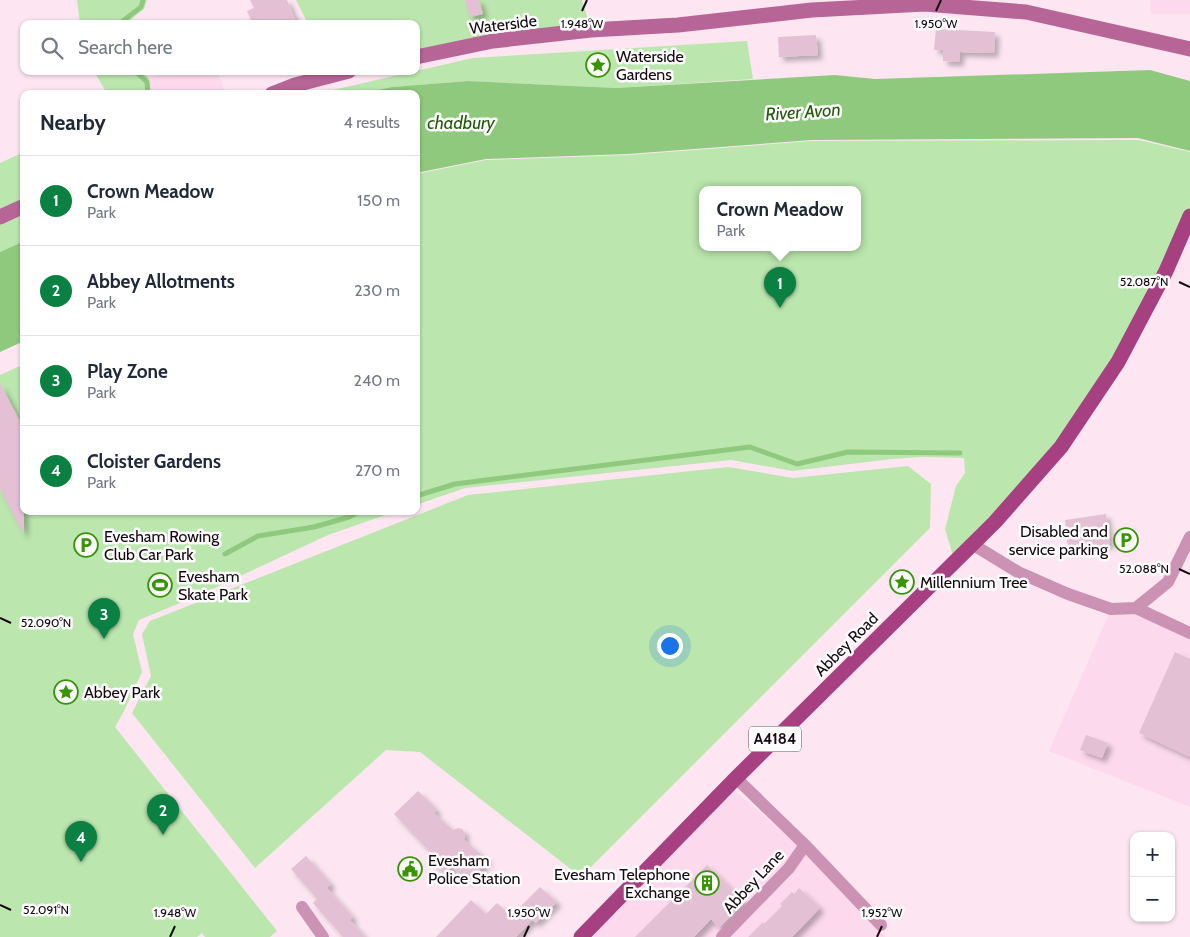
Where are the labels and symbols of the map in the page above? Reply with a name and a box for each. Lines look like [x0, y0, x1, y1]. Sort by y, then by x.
street label: Waterside [468, 11, 538, 38]
text: 1.948°W [561, 16, 604, 31]
text: 1.950°W [915, 16, 958, 31]
place label: Waterside Gardens [616, 47, 684, 84]
place icon: Waterside Gardens [585, 52, 611, 78]
water label: River Avon [765, 98, 841, 126]
water label: chadbury [427, 112, 496, 134]
pin: 1 [764, 267, 796, 308]
text: 52.087°N [1120, 274, 1168, 289]
place label: Disabled and service parking [1009, 522, 1109, 559]
place label: Evesham Rowing Club Car Park [104, 527, 220, 564]
parking icon: Disabled and service parking [1113, 527, 1139, 553]
parking icon: Evesham Rowing Club Car Park [73, 532, 99, 558]
text: 52.088°N [1119, 561, 1169, 576]
place label: Evesham Skate Park [178, 567, 249, 604]
place icon: Millennium Tree [889, 569, 915, 595]
sports icon: Evesham Skate Park [147, 572, 173, 598]
place label: Millennium Tree [920, 573, 1028, 592]
pin: 3 [88, 598, 120, 639]
street label: Abbey Road [811, 609, 882, 680]
text: 52.090°N [21, 615, 71, 630]
your location [657, 633, 683, 659]
place icon: Abbey Park [53, 679, 79, 705]
place label: Abbey Park [84, 683, 161, 702]
road number: A4184 [749, 726, 801, 752]
pin: 2 [147, 794, 179, 835]
pin: 4 [65, 821, 97, 862]
street label: Abbey Lane [719, 846, 788, 917]
place label: Evesham Police Station [428, 851, 520, 888]
public building icon: Evesham Police Station [397, 856, 423, 882]
place label: Evesham Telephone Exchange [554, 865, 690, 902]
building icon: Evesham Telephone Exchange [694, 870, 720, 896]
text: 52.091°N [23, 902, 69, 917]
text: 1.948°W [154, 905, 197, 920]
text: 1.950°W [508, 905, 551, 920]
text: 1.952°W [862, 905, 903, 920]

